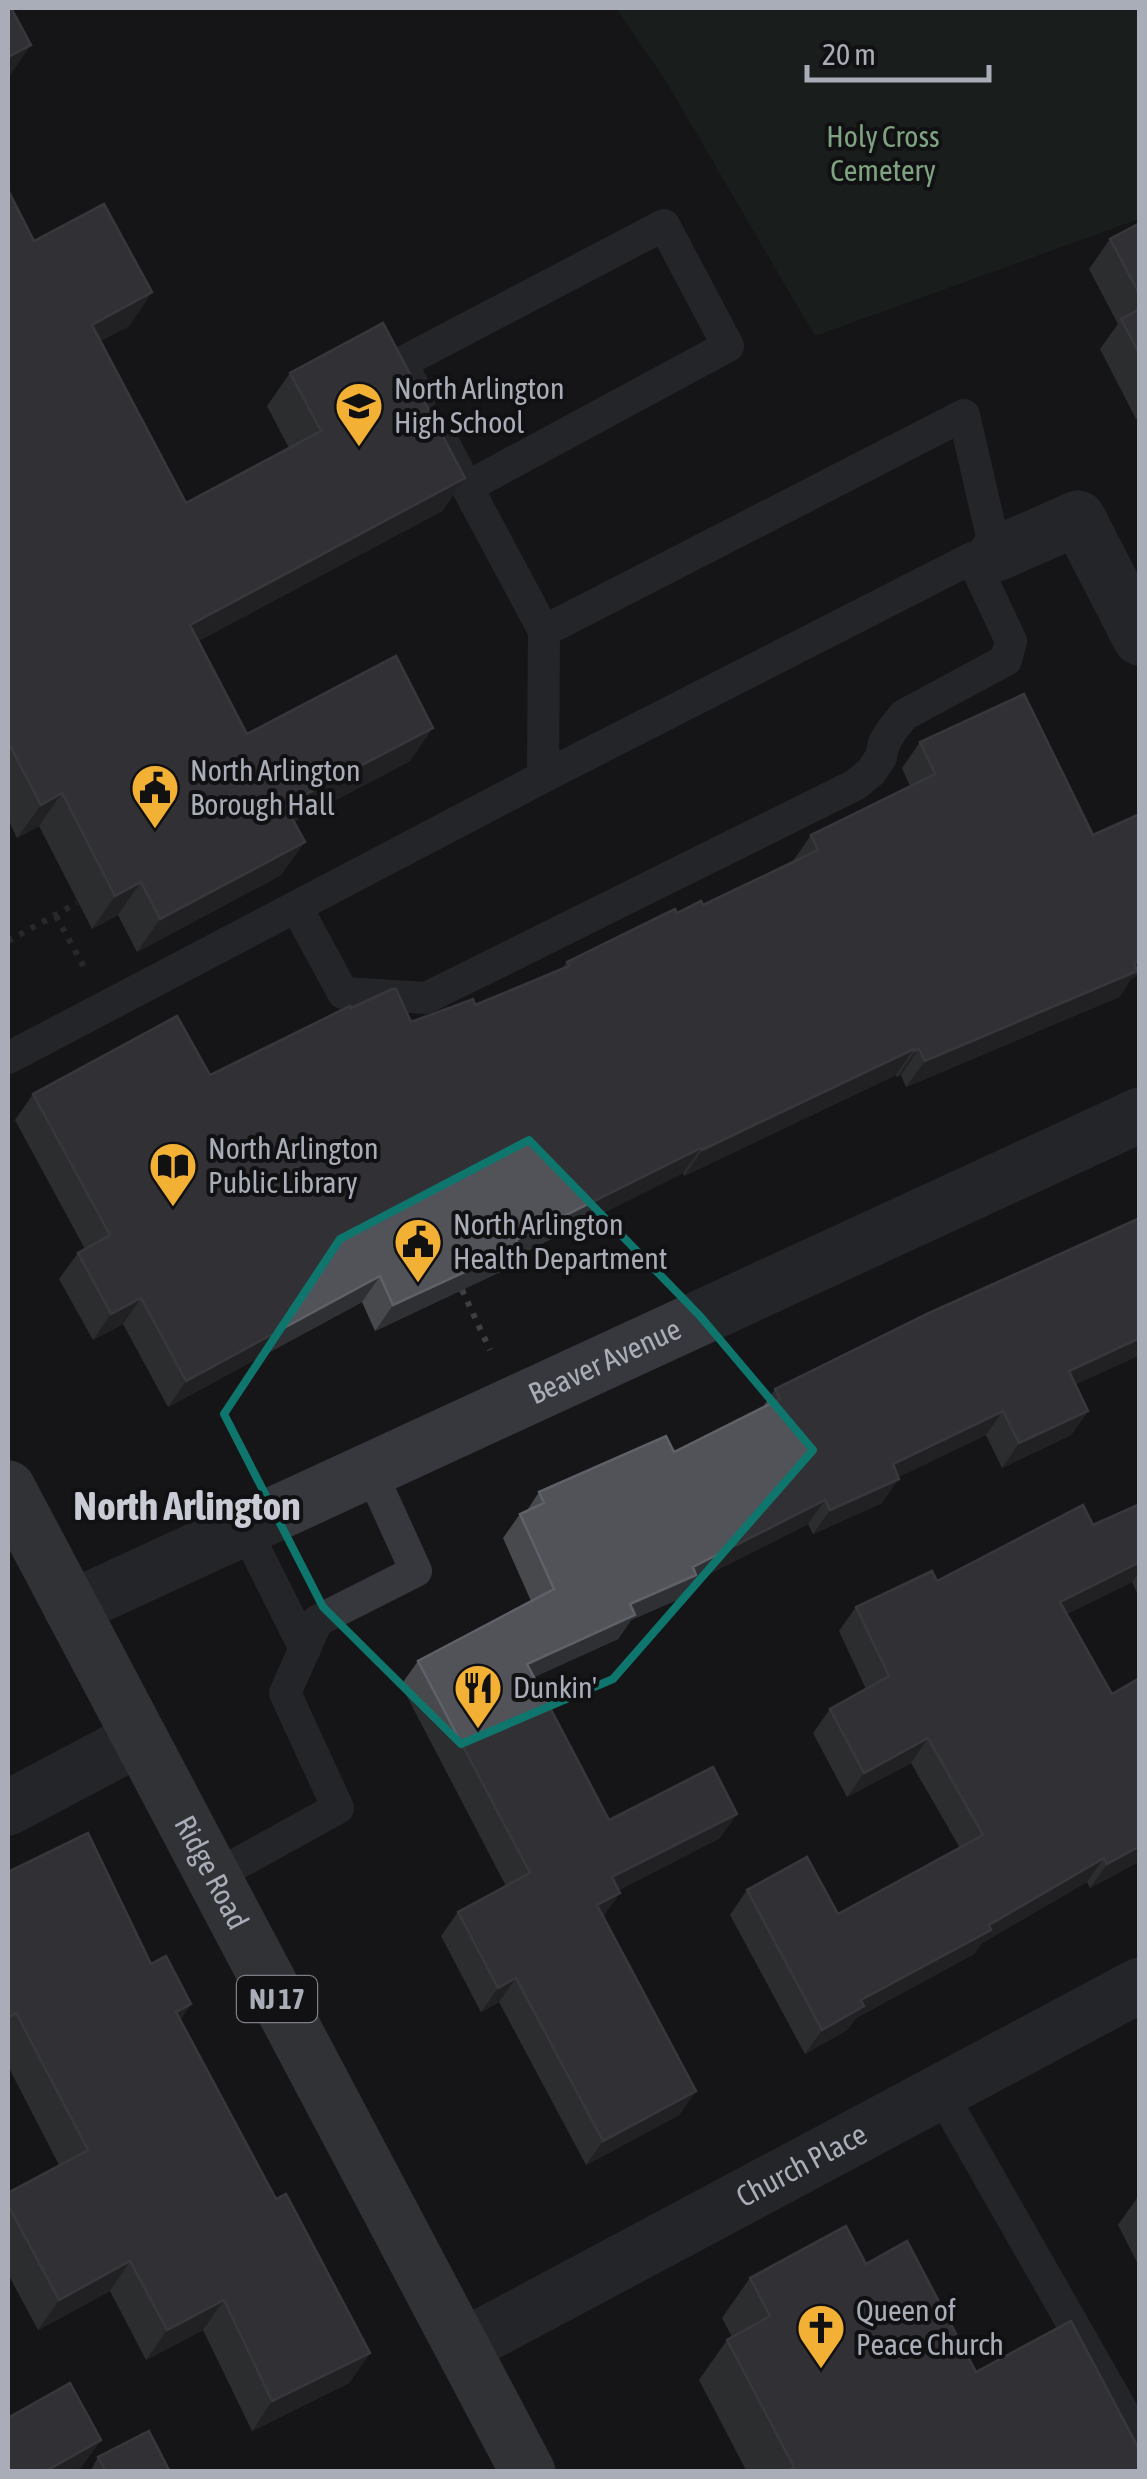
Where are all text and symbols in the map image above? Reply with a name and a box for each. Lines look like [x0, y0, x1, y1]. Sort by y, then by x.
scale bar [807, 20, 990, 82]
text: 20 m [822, 37, 876, 71]
park label: Holy Cross Cemetery [826, 119, 940, 187]
place label: North Arlington High School [394, 371, 565, 439]
school or university icon: North Arlington High School [333, 380, 385, 448]
place label: North Arlington Borough Hall [190, 753, 361, 821]
public building icon: North Arlington Borough Hall [129, 762, 181, 830]
place label: North Arlington Public Library [208, 1131, 379, 1199]
library icon: North Arlington Public Library [147, 1140, 199, 1208]
place label: North Arlington Health Department [453, 1207, 667, 1275]
public building icon: North Arlington Health Department [392, 1216, 444, 1284]
street label: Beaver Avenue [523, 1311, 686, 1411]
district label: North Arlington [73, 1483, 301, 1528]
restaurant icon: Dunkin' [452, 1662, 504, 1730]
place label: Dunkin' [513, 1670, 597, 1704]
street label: Ridge Road [168, 1810, 256, 1935]
road number: NJ 17 [237, 1976, 317, 2022]
street label: Church Place [730, 2116, 872, 2213]
place label: Queen of Peace Church [856, 2293, 1004, 2361]
church icon: Queen of Peace Church [795, 2302, 847, 2370]

